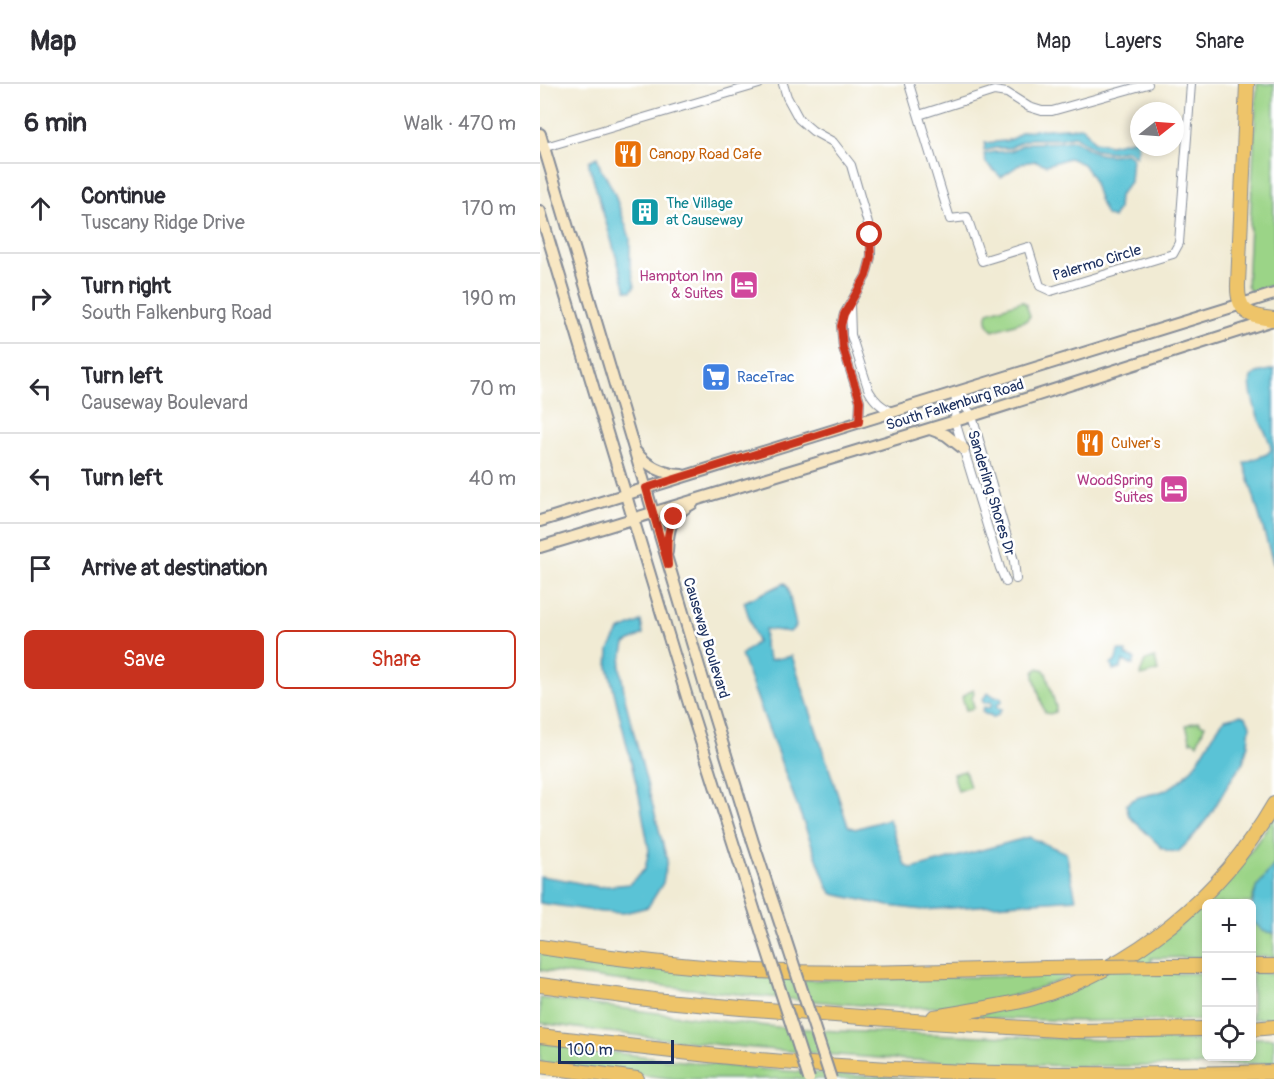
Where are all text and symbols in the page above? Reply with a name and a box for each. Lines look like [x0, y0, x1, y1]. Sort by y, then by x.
text: Map [30, 24, 76, 59]
text: Map [1036, 28, 1071, 55]
text: Layers [1104, 28, 1162, 55]
text: Share [1195, 28, 1244, 55]
north arrow [1130, 102, 1184, 156]
text: 6 min [24, 107, 87, 139]
text: Walk · 470 m [403, 111, 516, 136]
restaurant icon: Canopy Road Cafe [612, 138, 644, 170]
place label: Canopy Road Cafe [649, 145, 762, 164]
text: Continue [81, 182, 165, 210]
icon: ahead [24, 192, 57, 225]
place label: The Village at Causeway [666, 194, 744, 230]
text: 170 m [462, 196, 516, 221]
building icon: The Village at Causeway [629, 196, 661, 228]
text: Tuscany Ridge Drive [81, 210, 245, 235]
route start [856, 221, 882, 247]
street label: Palermo Circle [1050, 240, 1144, 285]
place label: Hampton Inn & Suites [639, 267, 723, 303]
hotel icon: Hampton Inn & Suites [728, 269, 760, 301]
text: Turn right [81, 272, 171, 300]
icon: right [24, 282, 57, 315]
text: 190 m [462, 286, 516, 311]
text: South Falkenburg Road [81, 300, 272, 325]
supermarket icon: RaceTrac [700, 361, 732, 393]
text: Turn left [81, 362, 163, 390]
place label: RaceTrac [737, 368, 795, 387]
icon: left [24, 372, 57, 405]
street label: South Falkenburg Road [884, 375, 1026, 435]
text: 70 m [470, 376, 516, 401]
text: Causeway Boulevard [81, 390, 248, 415]
restaurant icon: Culver's [1074, 427, 1106, 459]
street label: Sanderling Shores Dr [963, 428, 1019, 559]
place label: Culver's [1111, 434, 1161, 453]
icon: left [24, 462, 57, 495]
text: Turn left [81, 464, 163, 492]
text: 40 m [469, 466, 516, 491]
place label: WoodSpring Suites [1077, 471, 1153, 507]
hotel icon: WoodSpring Suites [1158, 473, 1190, 505]
route end [660, 503, 686, 529]
icon: arrive [24, 552, 57, 585]
text: Arrive at destination [81, 554, 267, 582]
street label: Causeway Boulevard [679, 575, 733, 701]
button: Save [24, 630, 264, 689]
button: Share [276, 630, 516, 689]
map controls [1202, 899, 1256, 1061]
button: + [1202, 899, 1256, 953]
button: − [1202, 953, 1256, 1007]
button: locate [1202, 1007, 1256, 1061]
scale bar [558, 1037, 674, 1064]
text: 100 m [567, 1040, 613, 1060]

